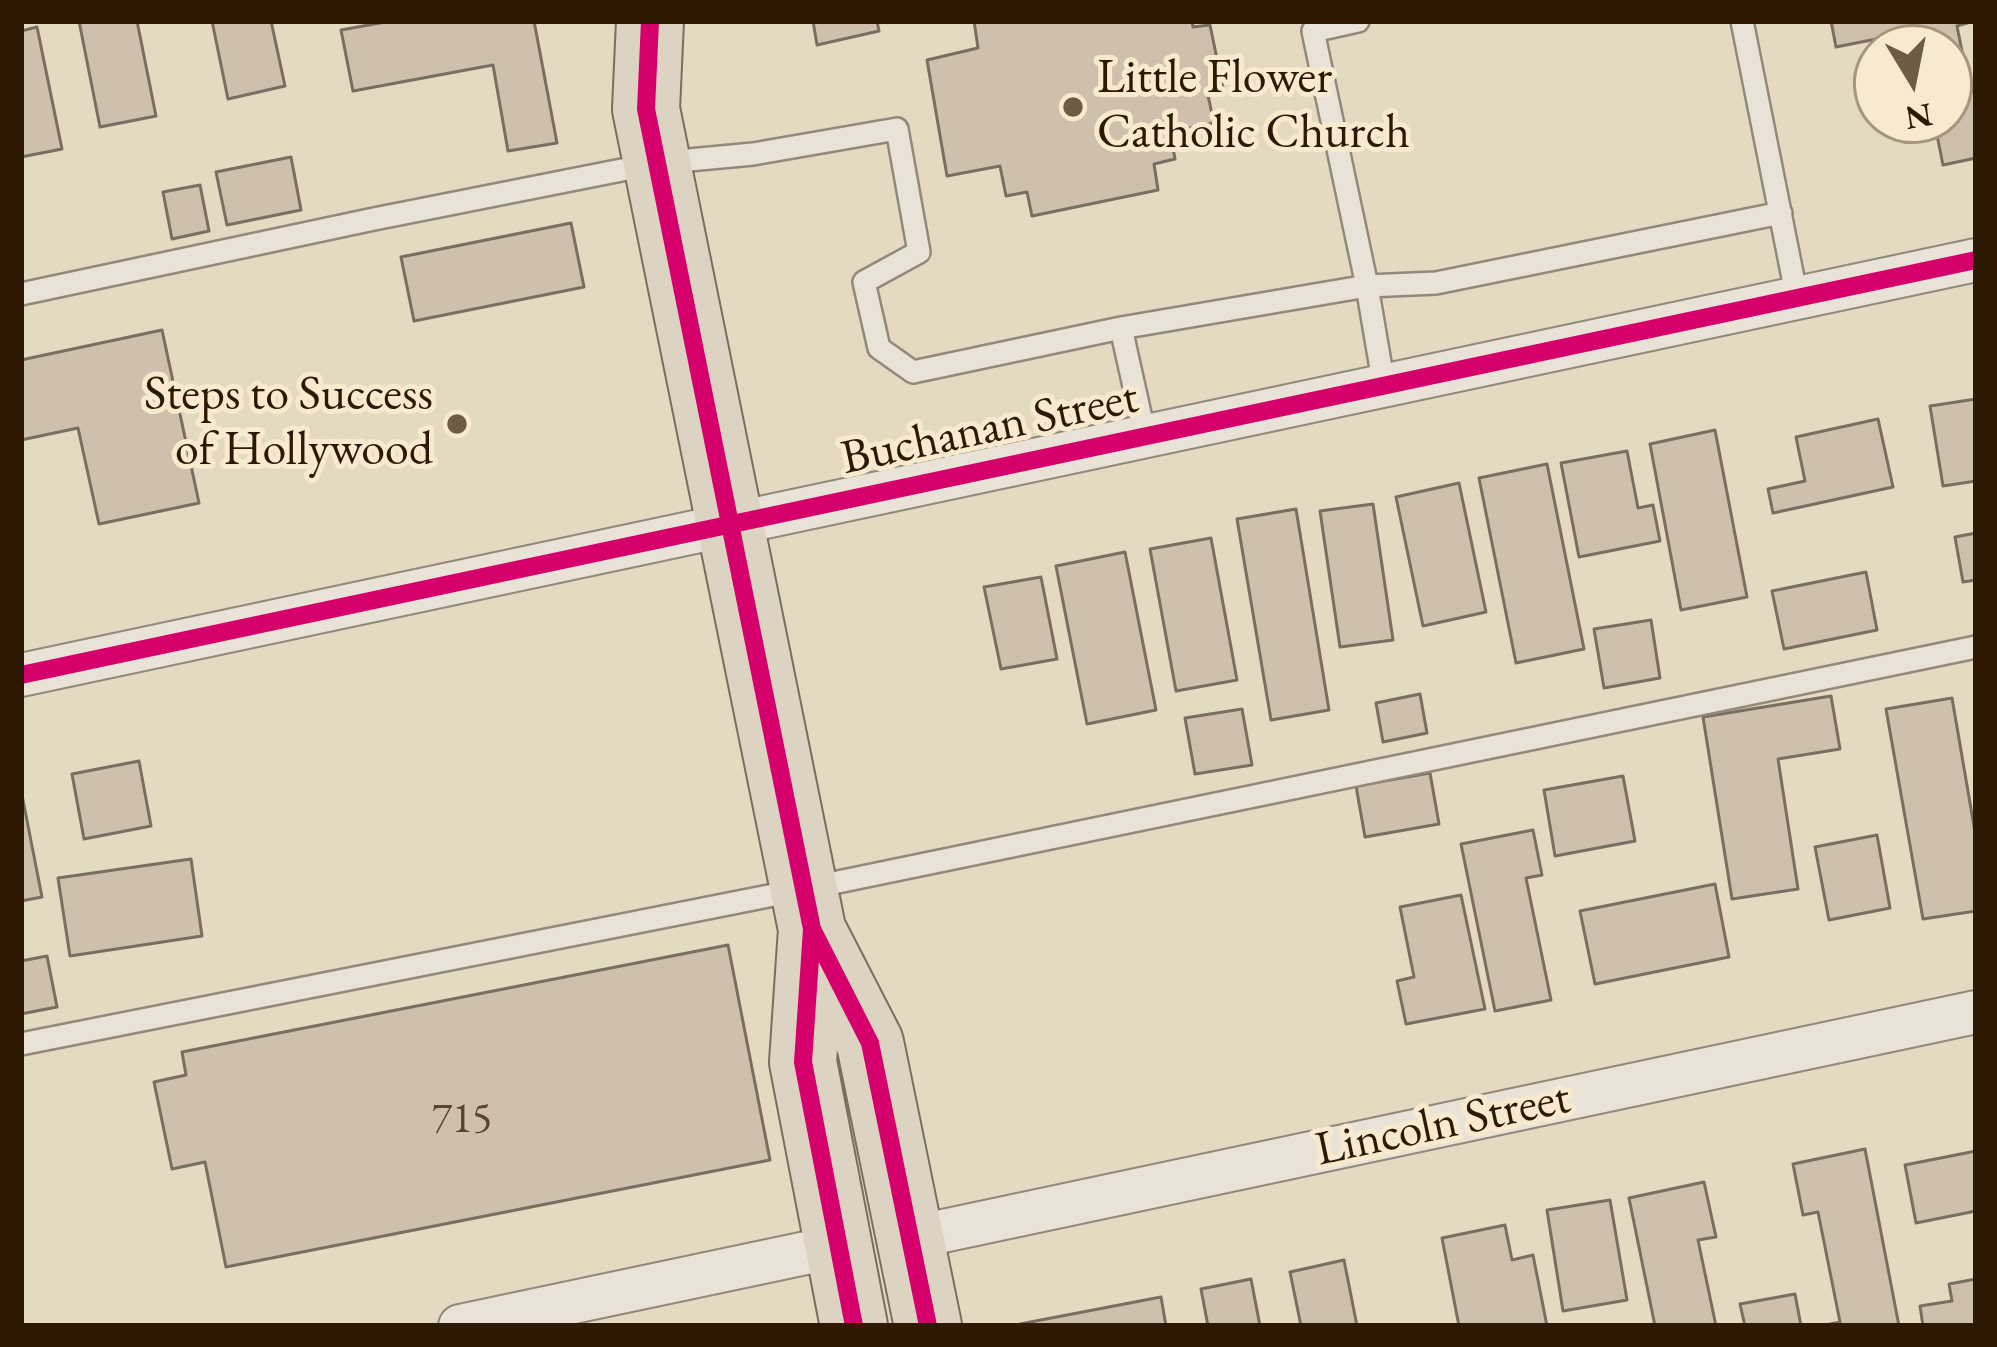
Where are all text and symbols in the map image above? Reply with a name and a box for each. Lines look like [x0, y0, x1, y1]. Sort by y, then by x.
north arrow [1853, 24, 1973, 144]
place label: Little Flower Catholic Church [1097, 50, 1410, 163]
text: N [1902, 93, 1936, 140]
marker: Little Flower Catholic Church [1060, 94, 1086, 120]
place label: Steps to Success of Hollywood [144, 367, 433, 480]
street label: Buchanan Street [836, 369, 1144, 489]
marker: Steps to Success of Hollywood [444, 411, 470, 437]
street label: Lincoln Street [1311, 1070, 1575, 1180]
house number: 715 [432, 1096, 492, 1146]

